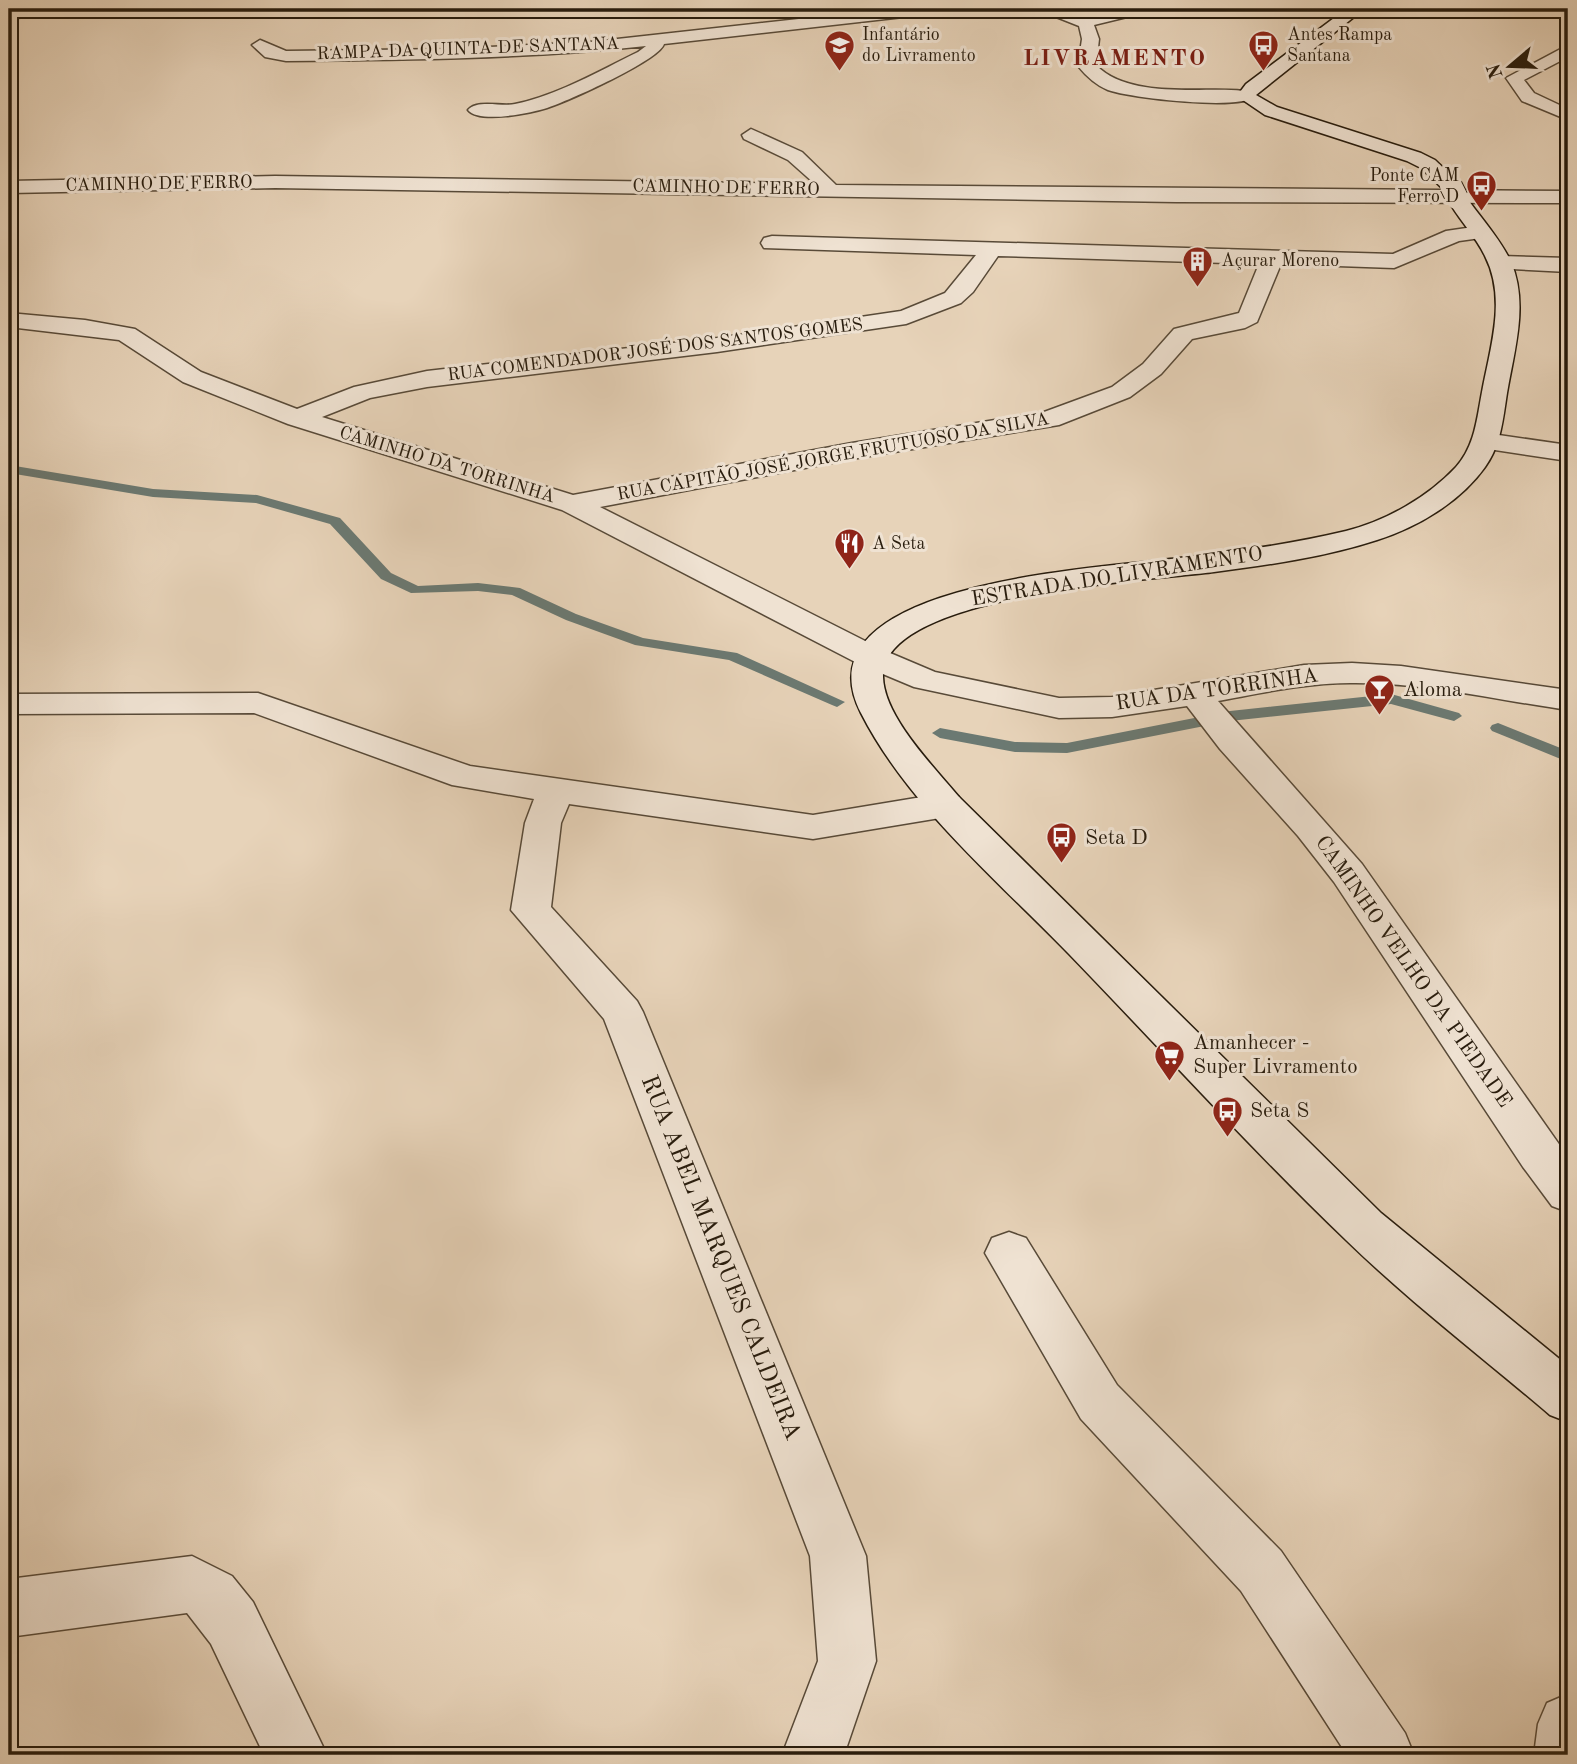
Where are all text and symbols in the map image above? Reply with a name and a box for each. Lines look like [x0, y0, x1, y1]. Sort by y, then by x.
place label: Infantário do Livramento [862, 26, 976, 65]
place label: Antes Rampa Santana [1287, 26, 1392, 65]
school or university icon: Infantário do Livramento [822, 28, 856, 72]
bus stop icon: Antes Rampa Santana [1247, 28, 1281, 72]
north arrow [1476, 32, 1546, 102]
street label: RAMPA DA QUINTA DE SANTANA [316, 35, 620, 63]
district label: LIVRAMENTO [1023, 47, 1207, 70]
text: N [1485, 60, 1508, 81]
place label: Ponte CAM Ferro D [1369, 167, 1459, 206]
bus stop icon: Ponte CAM Ferro D [1465, 169, 1499, 213]
street label: CAMINHO DE FERRO [65, 173, 253, 195]
street label: CAMINHO DE FERRO [632, 177, 820, 199]
building icon: Açurar Moreno [1181, 244, 1215, 288]
place label: Açurar Moreno [1221, 252, 1339, 270]
street label: RUA COMENDADOR JOSÉ DOS SANTOS GOMES [446, 312, 864, 384]
street label: RUA CAPITÃO JOSÉ JORGE FRUTUOSO DA SILVA [615, 406, 1051, 504]
street label: CAMINHO DA TORRINHA [337, 424, 557, 507]
restaurant icon: A Seta [832, 527, 866, 571]
place label: A Seta [872, 535, 926, 553]
street label: ESTRADA DO LIVRAMENTO [970, 544, 1264, 610]
street label: RUA DA TORRINHA [1114, 665, 1320, 715]
bar icon: Aloma [1363, 673, 1397, 717]
place label: Aloma [1403, 680, 1462, 701]
bus stop icon: Seta D [1045, 821, 1079, 865]
place label: Seta D [1085, 828, 1148, 849]
street label: CAMINHO VELHO DA PIEDADE [1311, 832, 1515, 1112]
place label: Amanhecer - Super Livramento [1193, 1033, 1358, 1078]
supermarket icon: Amanhecer - Super Livramento [1153, 1038, 1187, 1082]
street label: RUA ABEL MARQUES CALDEIRA [636, 1072, 804, 1444]
bus stop icon: Seta S [1210, 1094, 1244, 1138]
place label: Seta S [1250, 1101, 1309, 1122]

